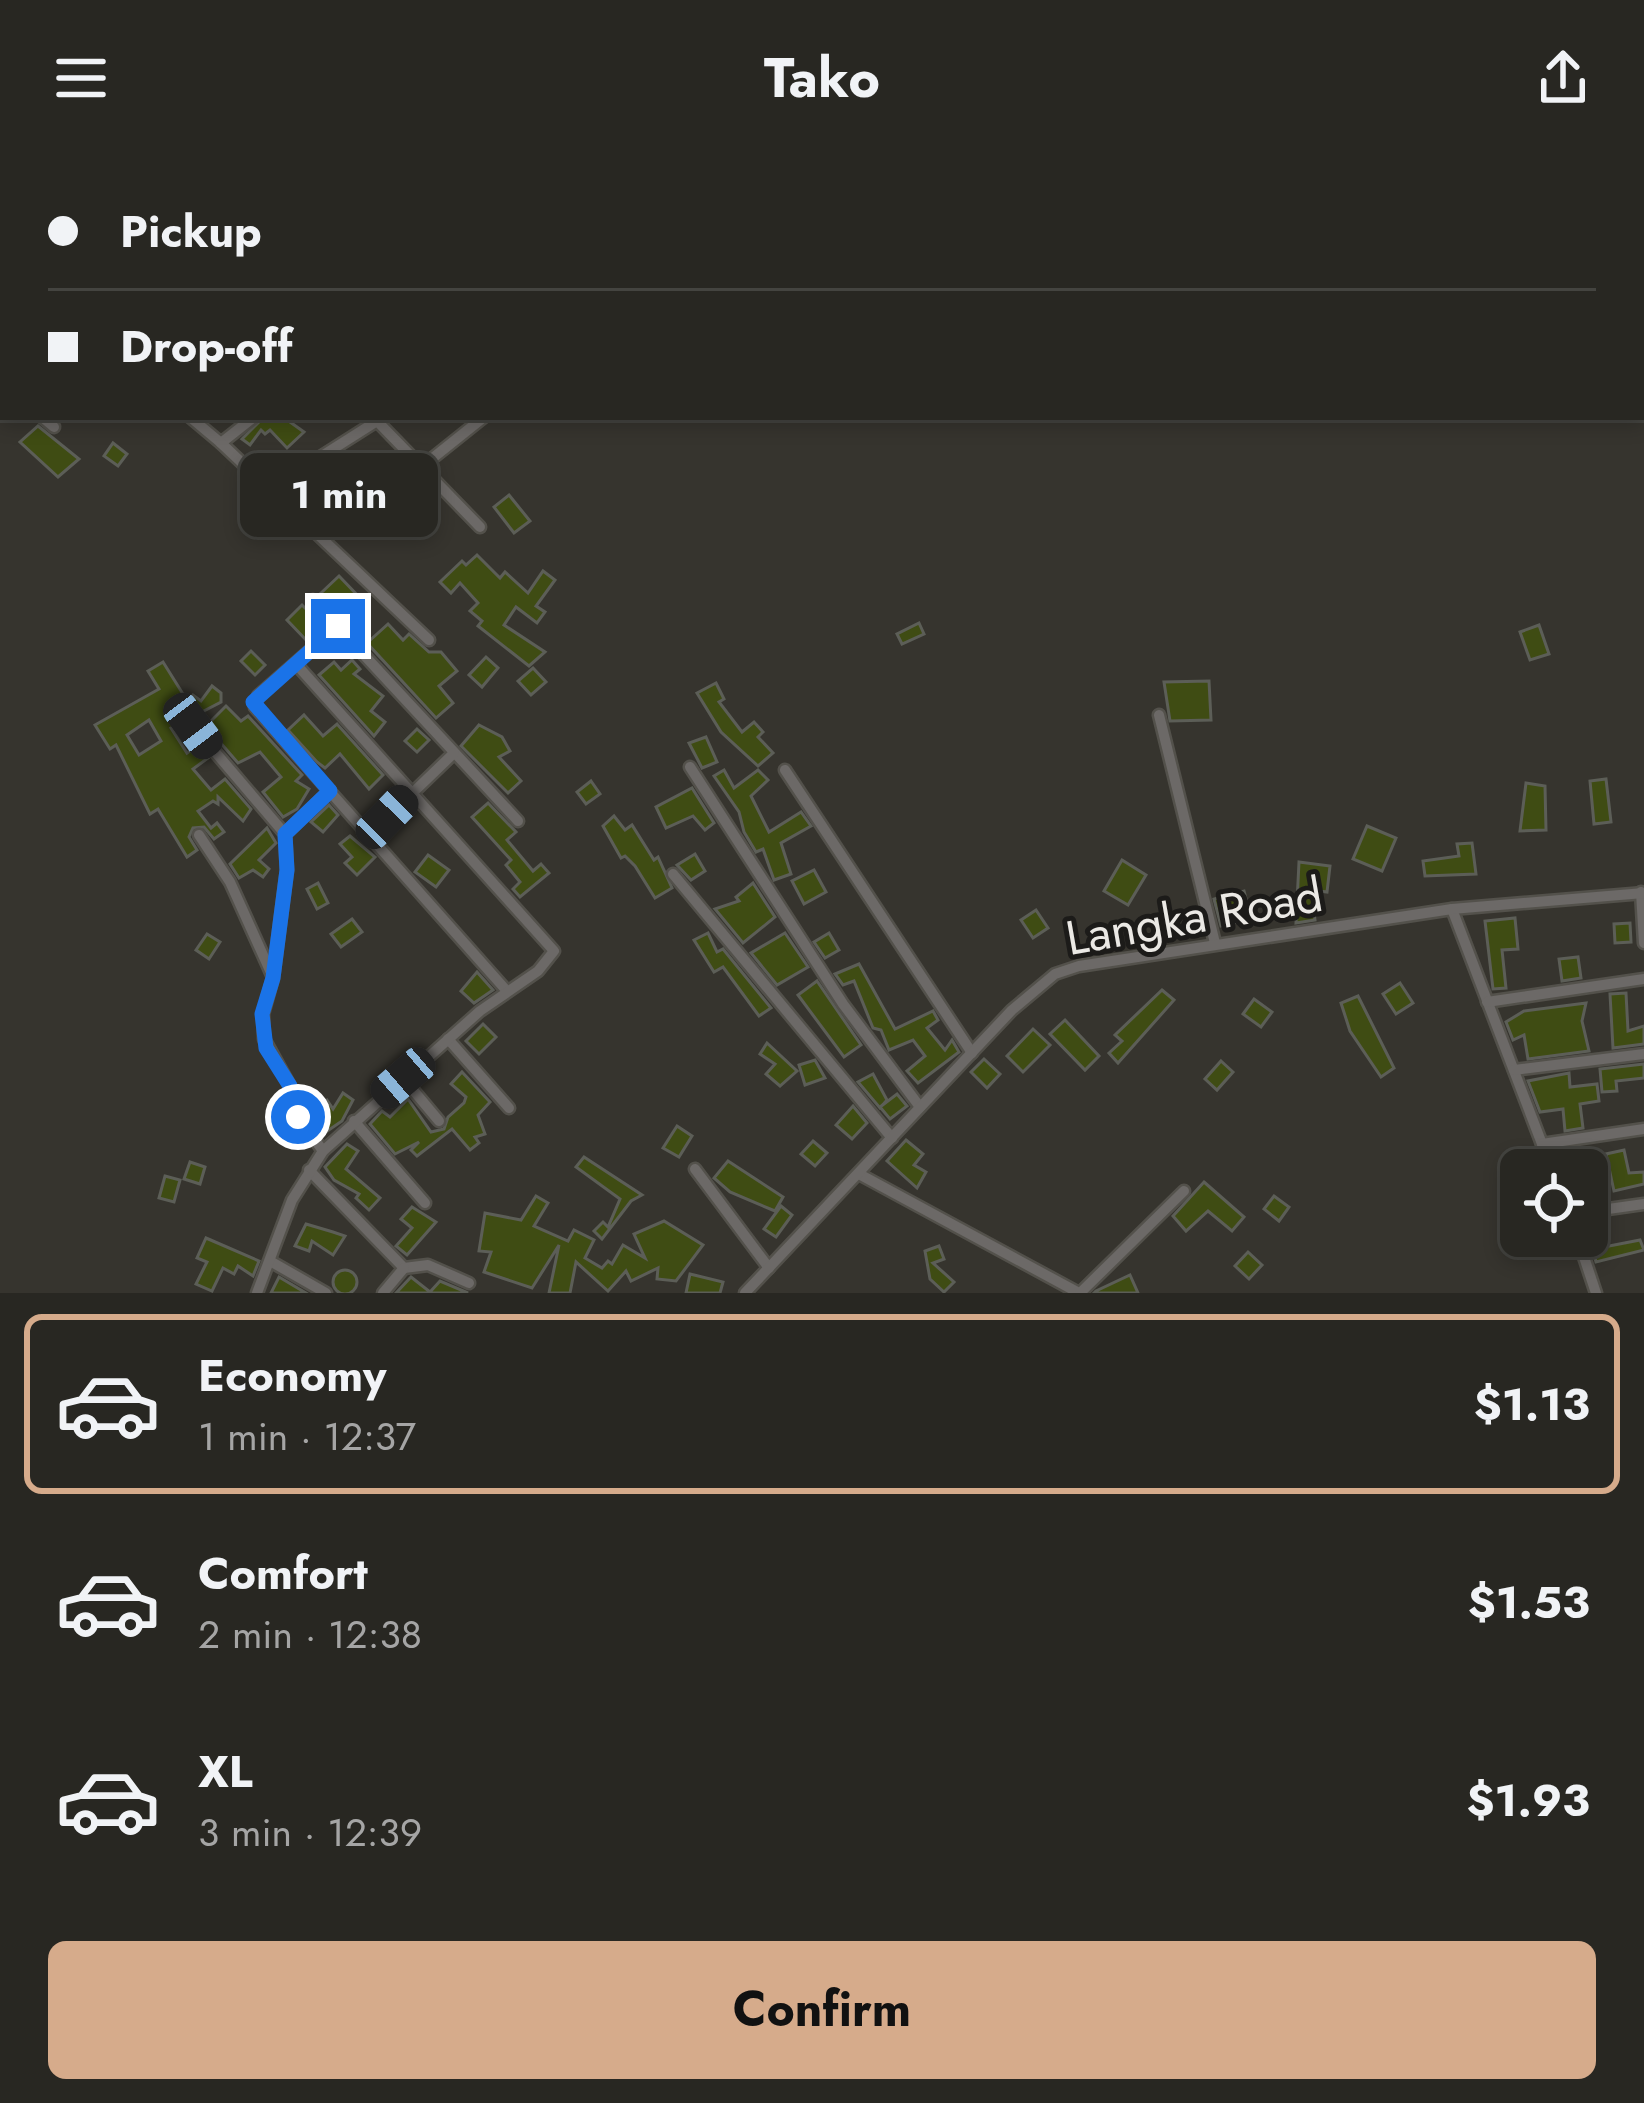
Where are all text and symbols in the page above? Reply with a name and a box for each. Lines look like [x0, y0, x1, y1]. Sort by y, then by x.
text: Tako [764, 39, 880, 117]
icon: menu [48, 45, 114, 111]
icon: share [1530, 45, 1596, 111]
text: Pickup [120, 199, 262, 264]
text: Drop-off [120, 314, 293, 379]
callout: 1 min [239, 452, 437, 536]
text: 1 min [291, 466, 387, 523]
route end [311, 599, 365, 653]
car [157, 686, 229, 766]
car [349, 779, 425, 855]
street label: Langka Road [1060, 860, 1328, 973]
car [364, 1041, 442, 1115]
route start [271, 1090, 325, 1144]
map controls [1500, 1149, 1608, 1257]
button: locate [1500, 1149, 1608, 1257]
text: Economy [198, 1343, 386, 1408]
icon: car [54, 1350, 162, 1458]
text: $1.13 [1474, 1372, 1590, 1437]
text: 1 min · 12:37 [198, 1408, 416, 1465]
text: Comfort [198, 1541, 368, 1606]
icon: car [54, 1548, 162, 1656]
text: $1.53 [1468, 1570, 1590, 1635]
text: 2 min · 12:38 [198, 1606, 422, 1663]
text: XL [198, 1739, 253, 1804]
icon: car [54, 1746, 162, 1854]
text: $1.93 [1467, 1768, 1590, 1833]
text: 3 min · 12:39 [198, 1804, 422, 1861]
button: Confirm [48, 1941, 1596, 2079]

